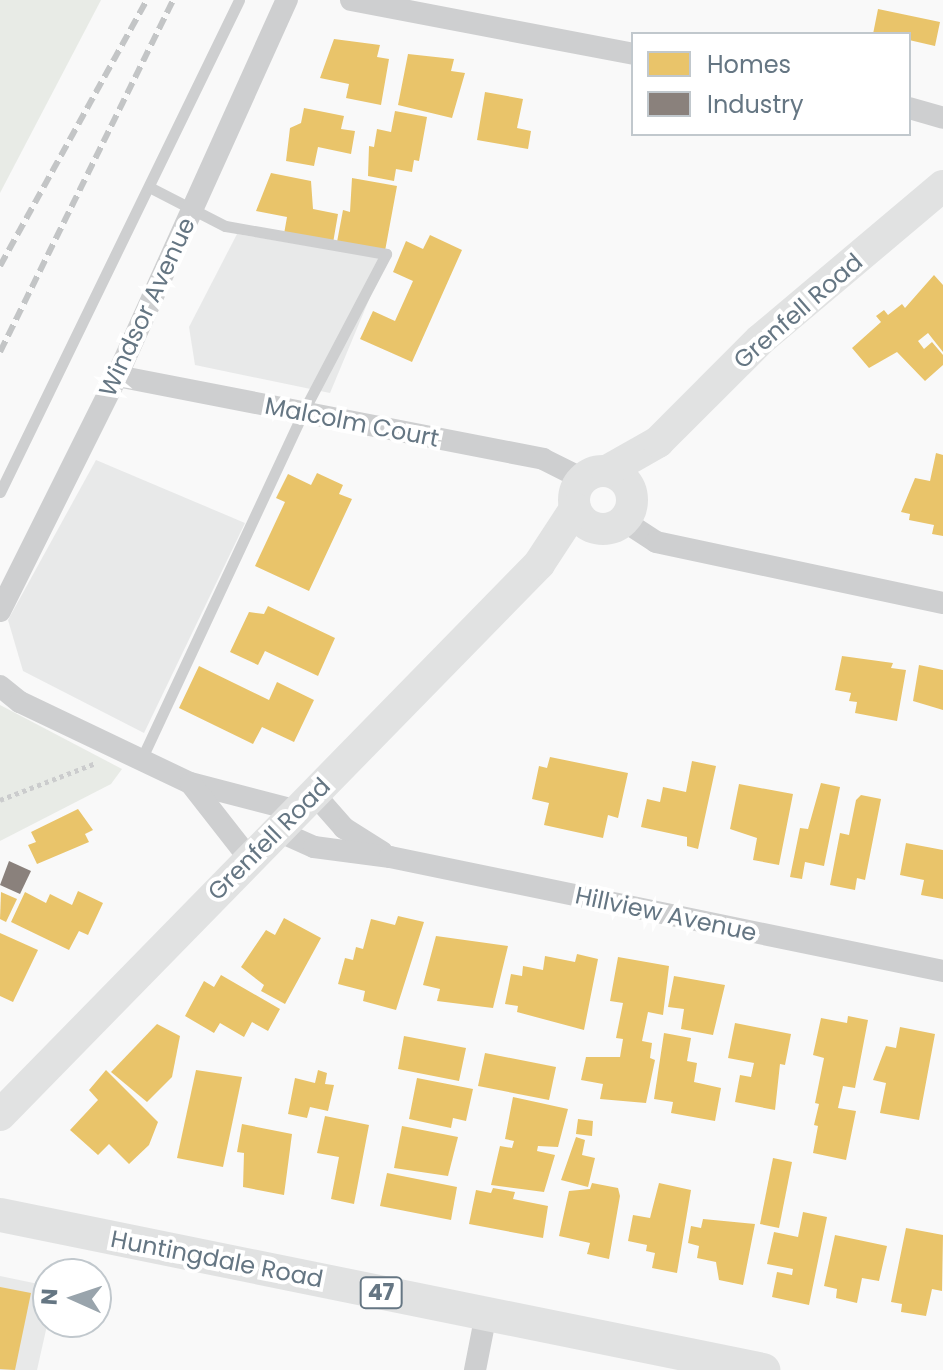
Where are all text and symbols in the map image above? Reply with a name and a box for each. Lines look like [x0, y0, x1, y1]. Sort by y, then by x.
legend [631, 32, 911, 136]
text: Homes [707, 48, 791, 81]
text: Industry [707, 88, 804, 121]
street label: Windsor Avenue [93, 213, 201, 401]
street label: Grenfell Road [728, 247, 868, 375]
street label: Malcolm Court [263, 391, 441, 453]
street label: Grenfell Road [202, 772, 336, 906]
street label: Hillview Avenue [573, 881, 759, 947]
street label: Huntingdale Road [108, 1224, 326, 1294]
north arrow [32, 1258, 112, 1338]
road number: 47 [359, 1275, 403, 1311]
text: N [34, 1288, 65, 1306]

